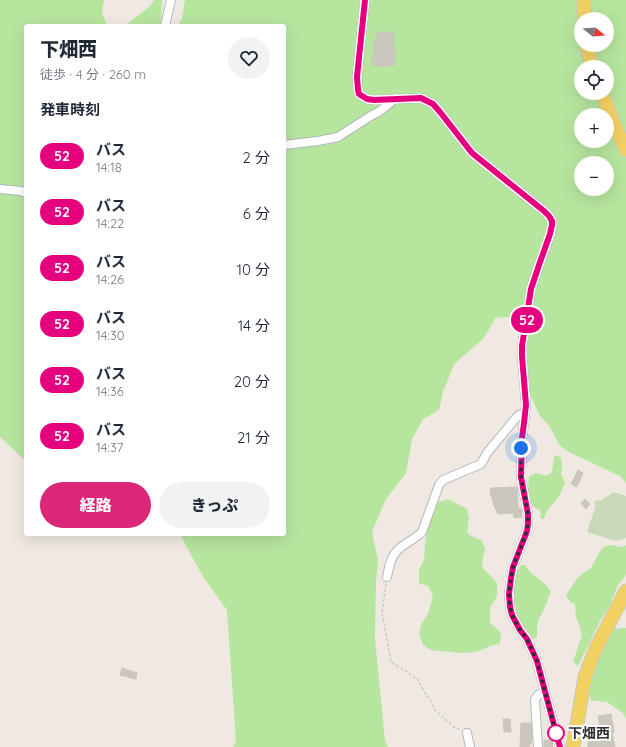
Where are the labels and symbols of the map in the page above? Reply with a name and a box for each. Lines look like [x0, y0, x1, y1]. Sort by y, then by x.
north arrow [574, 12, 614, 52]
line badge: 52 [509, 307, 545, 333]
your location [511, 438, 531, 458]
marker: 下畑西 [547, 724, 565, 742]
place label: 下畑西 [568, 724, 610, 742]

